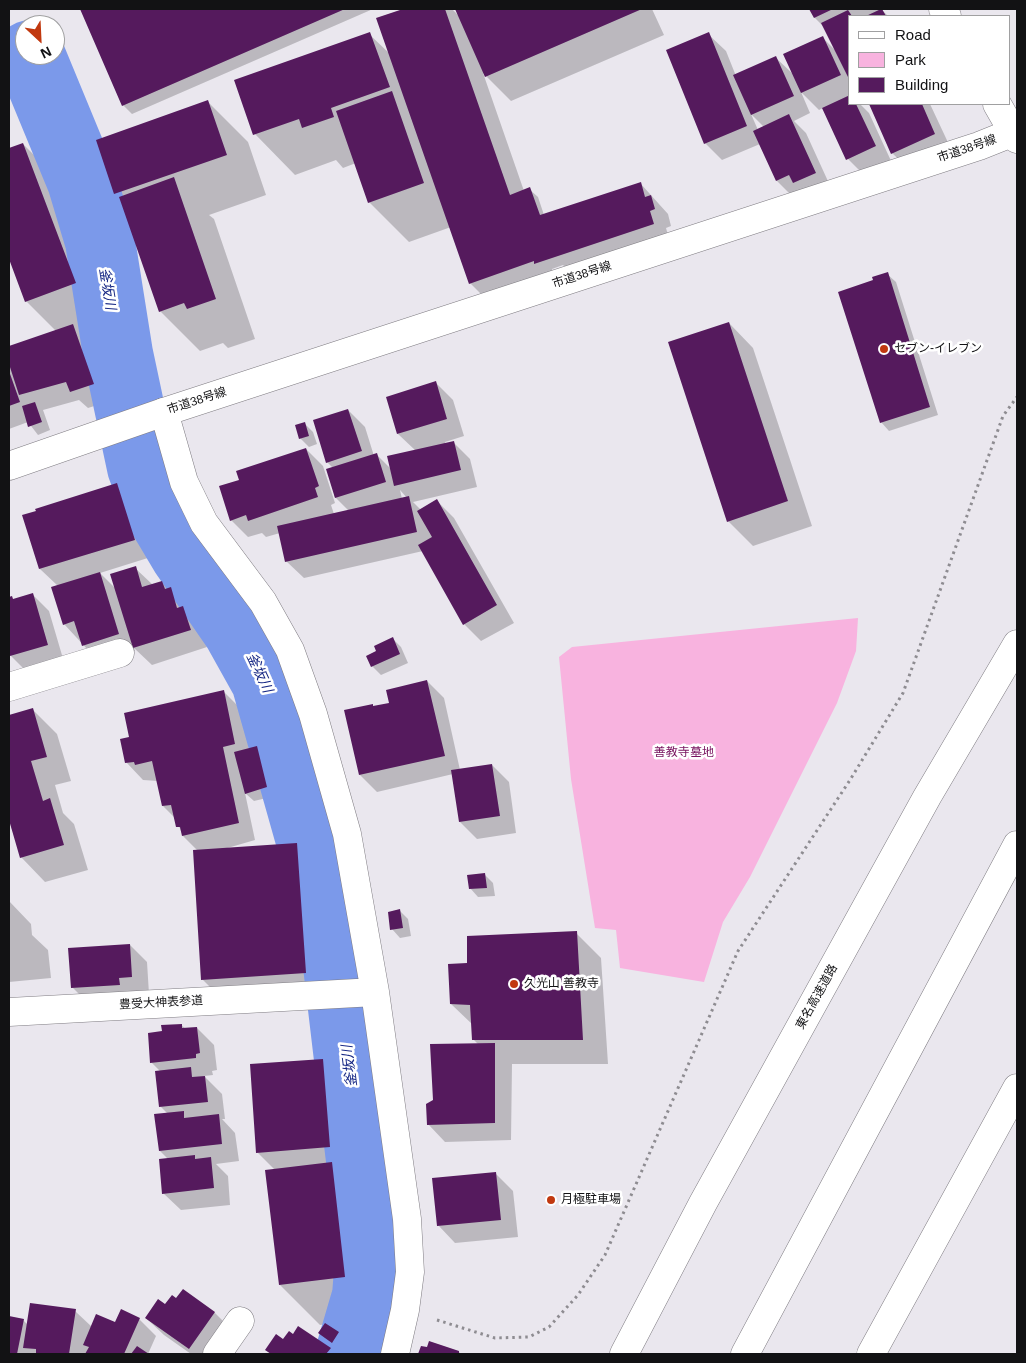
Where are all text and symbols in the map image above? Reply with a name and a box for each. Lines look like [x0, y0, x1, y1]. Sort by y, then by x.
north arrow [15, 15, 65, 65]
legend [848, 15, 1011, 105]
text: Road [895, 26, 931, 43]
text: N [38, 43, 54, 62]
text: Park [895, 51, 926, 68]
text: Building [895, 76, 948, 93]
street label: 市道38号線 [936, 132, 998, 166]
street label: 市道38号線 [551, 259, 613, 291]
water label: 釜坂川 [95, 267, 119, 311]
place label: セブン-イレブン [894, 342, 982, 356]
marker: セブン-イレブン [878, 343, 890, 355]
street label: 市道38号線 [166, 385, 228, 417]
water label: 釜坂川 [243, 650, 275, 696]
park label: 善教寺墓地 [654, 746, 714, 760]
street label: 東名高速道路 [793, 962, 841, 1032]
place label: 久光山 善教寺 [524, 977, 599, 991]
marker: 久光山 善教寺 [508, 978, 520, 990]
street label: 豊受大神表参道 [119, 994, 203, 1012]
water label: 釜坂川 [339, 1044, 361, 1088]
place label: 月極駐車場 [561, 1193, 621, 1207]
marker: 月極駐車場 [545, 1194, 557, 1206]

